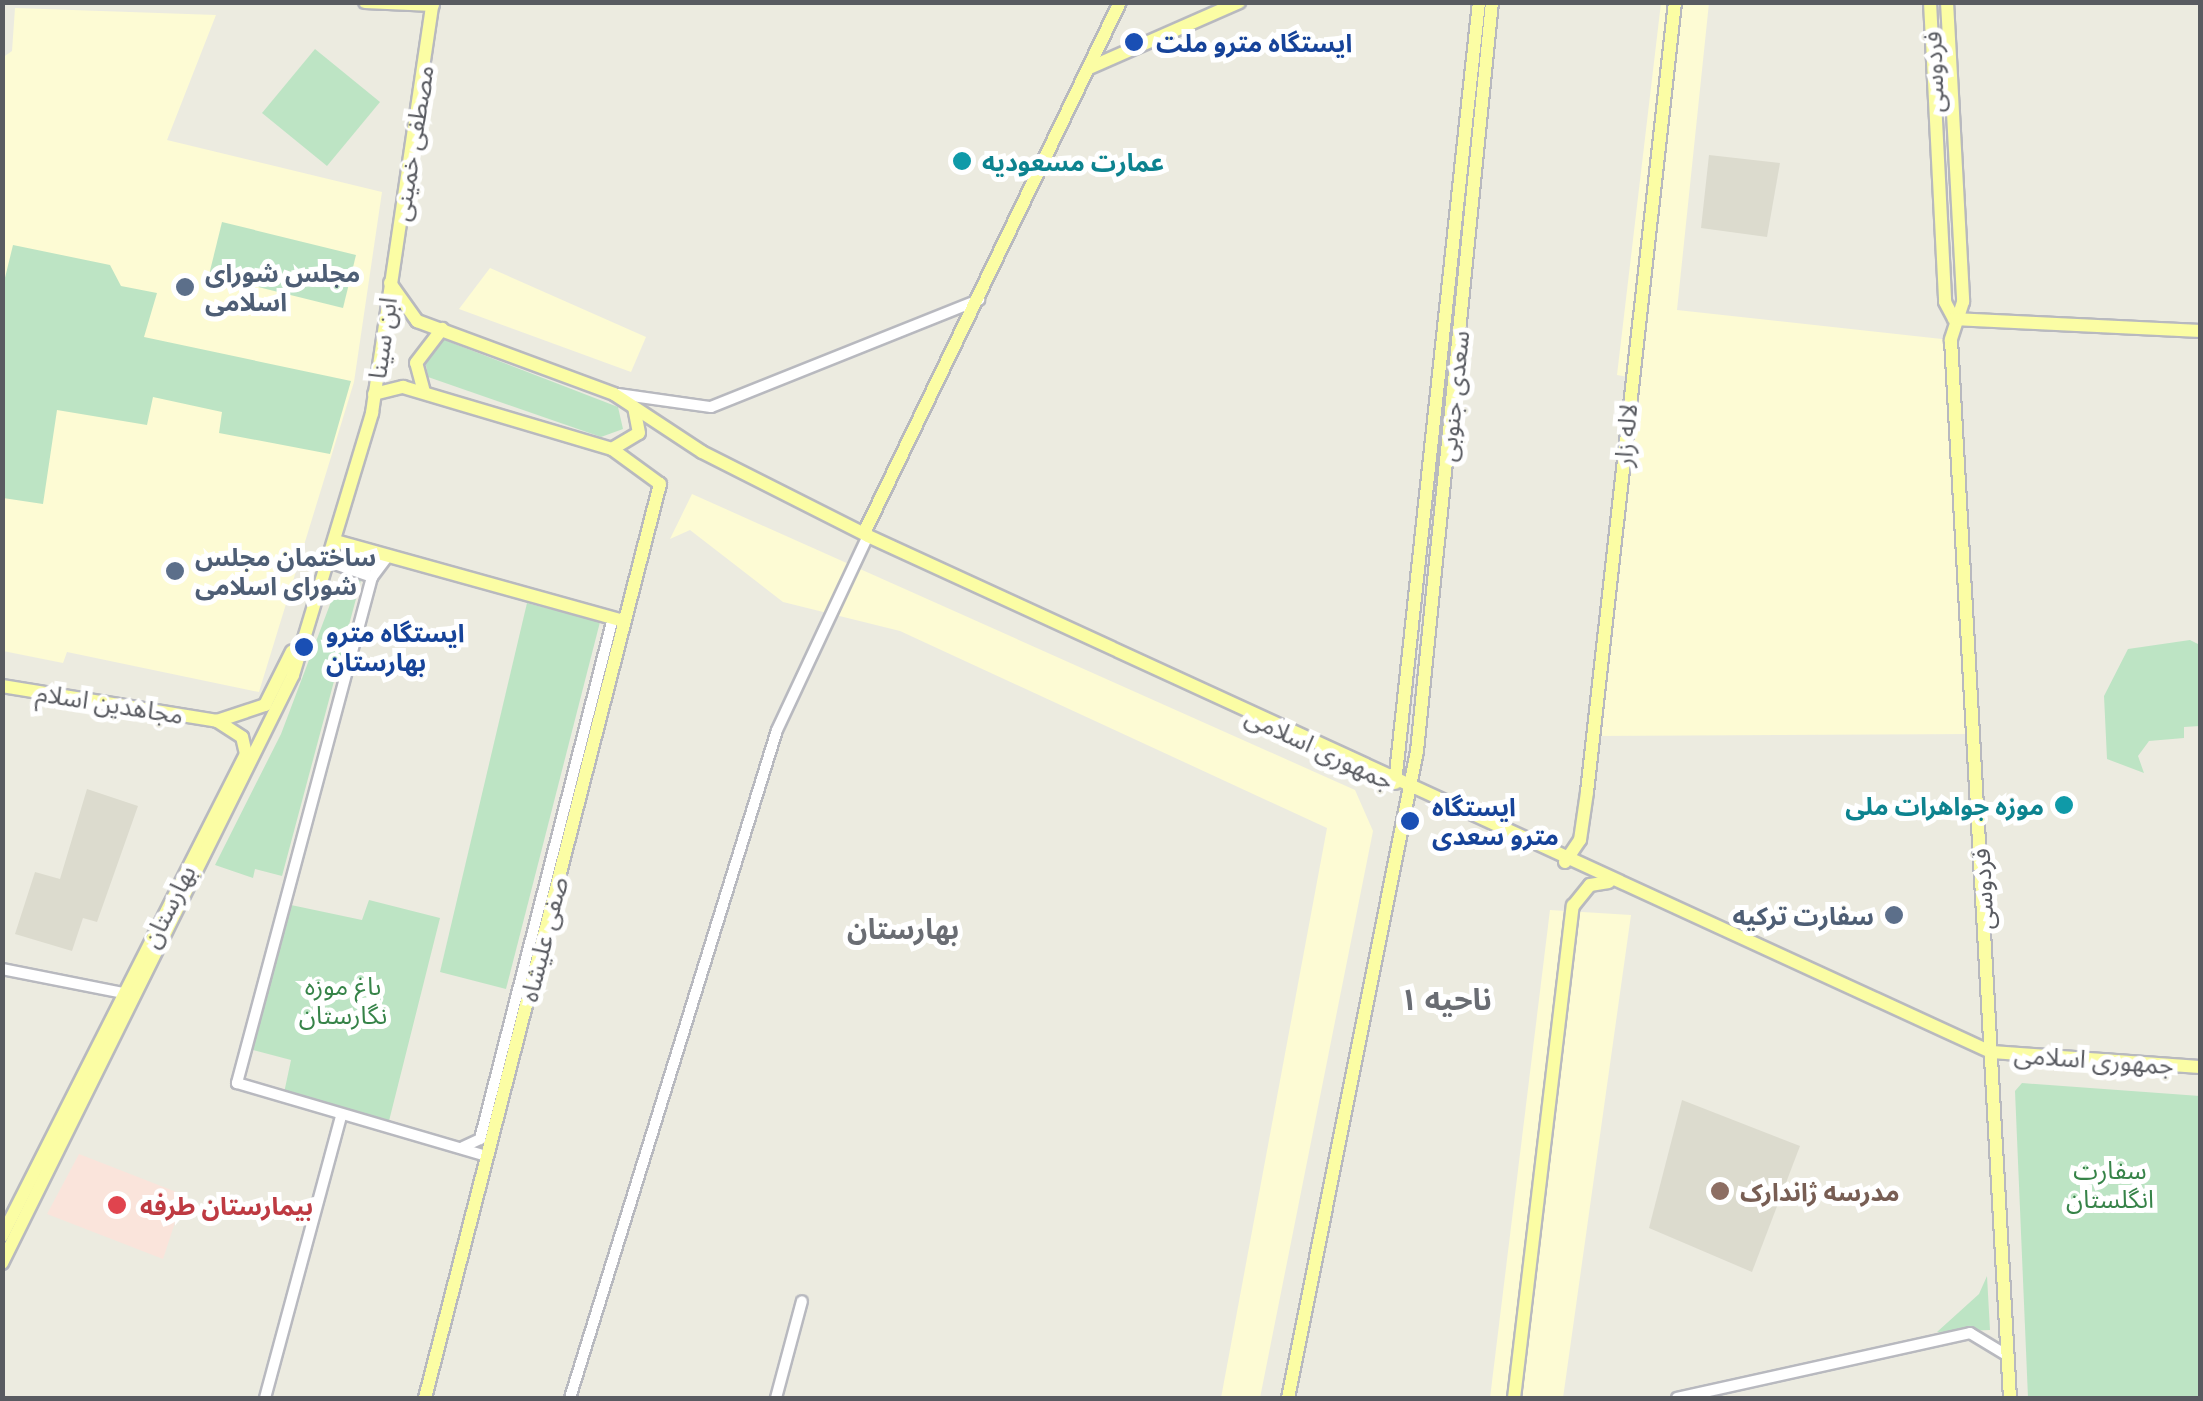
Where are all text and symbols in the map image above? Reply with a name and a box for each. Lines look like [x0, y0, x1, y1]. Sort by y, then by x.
place label: ایستگاه مترو ملت [1156, 27, 1352, 57]
marker: ایستگاه مترو ملت [1121, 29, 1147, 55]
street label: فردوسی [1917, 31, 1949, 113]
street label: مصطفی خمینی [385, 63, 439, 223]
place label: عمارت مسعودیه [982, 146, 1164, 176]
marker: عمارت مسعودیه [951, 150, 973, 172]
place label: مجلس شورای اسلامی [205, 258, 360, 317]
marker: مجلس شورای اسلامی [174, 276, 196, 298]
street label: ابن سینا [361, 295, 403, 381]
street label: سعدی جنوبی [1431, 329, 1475, 463]
street label: لاله زار [1607, 402, 1643, 468]
place label: ساختمان مجلس شورای اسلامی [195, 542, 376, 601]
marker: ساختمان مجلس شورای اسلامی [164, 560, 186, 582]
place label: ایستگاه مترو بهارستان [326, 618, 464, 677]
marker: ایستگاه مترو بهارستان [291, 634, 317, 660]
street label: مجاهدین اسلام [34, 677, 186, 729]
street label: جمهوری اسلامی [1241, 701, 1399, 795]
place label: موزه جواهرات ملی [1845, 790, 2044, 820]
place label: ایستگاه مترو سعدی [1432, 792, 1559, 851]
marker: موزه جواهرات ملی [2053, 794, 2075, 816]
marker: ایستگاه مترو سعدی [1397, 808, 1423, 834]
street label: فردوسی [1965, 848, 1999, 930]
street label: بهارستان [135, 860, 201, 952]
street label: صفی علیشاه [513, 873, 573, 1005]
place label: سفارت ترکیه [1732, 900, 1874, 930]
marker: سفارت ترکیه [1883, 904, 1905, 926]
district label: بهارستان [847, 911, 959, 945]
park label: باغ موزه نگارستان [299, 971, 387, 1030]
district label: ناحیه ۱ [1400, 980, 1492, 1016]
street label: جمهوری اسلامی [2013, 1038, 2175, 1080]
park label: سفارت انگلستان [2066, 1155, 2154, 1214]
place label: مدرسه ژاندارک [1740, 1176, 1899, 1206]
marker: مدرسه ژاندارک [1709, 1180, 1731, 1202]
place label: بیمارستان طرفه [140, 1190, 313, 1220]
marker: بیمارستان طرفه [104, 1192, 130, 1218]

